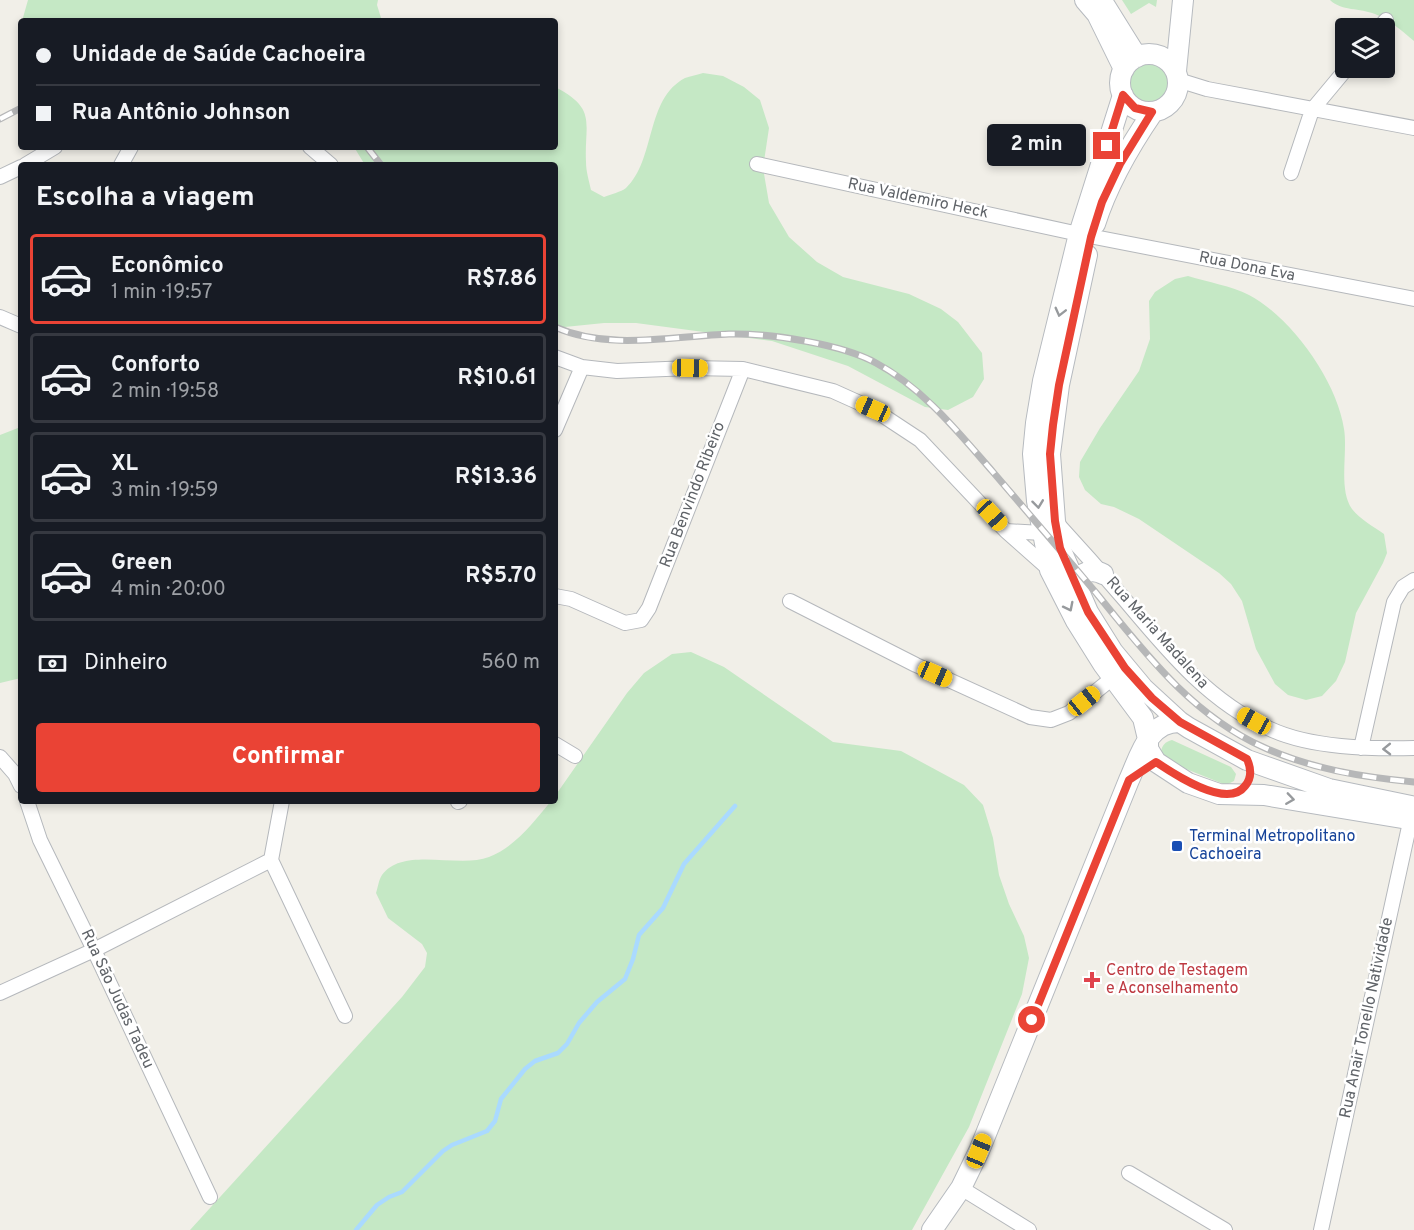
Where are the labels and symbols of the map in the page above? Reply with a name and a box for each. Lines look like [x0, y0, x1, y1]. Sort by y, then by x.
callout: 2 min [987, 125, 1086, 167]
route end [1093, 132, 1120, 159]
street label: Rua Valdemiro Heck [846, 174, 990, 224]
street label: Rua Dona Eva [1197, 248, 1297, 286]
one-way arrow [1055, 306, 1068, 316]
car [672, 359, 708, 377]
car [853, 393, 893, 425]
street label: Rua Benvindo Ribeiro [656, 419, 730, 571]
car [973, 496, 1011, 534]
one-way arrow [1031, 499, 1043, 508]
street label: Rua Maria Madalena [1101, 573, 1213, 693]
one-way arrow [1061, 601, 1073, 612]
car [915, 658, 955, 690]
car [1064, 683, 1104, 719]
car [1234, 704, 1274, 738]
one-way arrow [1383, 742, 1392, 755]
one-way arrow [1286, 792, 1295, 804]
place label: Terminal Metropolitano Cachoeira [1189, 827, 1356, 865]
marker: Terminal Metropolitano Cachoeira [1170, 839, 1184, 853]
street label: Rua Anair Tonello Natividade [1336, 916, 1398, 1120]
street label: Rua São Judas Tadeu [76, 926, 158, 1072]
place label: Centro de Testagem e Aconselhamento [1106, 961, 1248, 999]
marker: Centro de Testagem e Aconselhamento [1083, 971, 1101, 989]
route start [1018, 1006, 1045, 1033]
car [964, 1131, 994, 1171]

